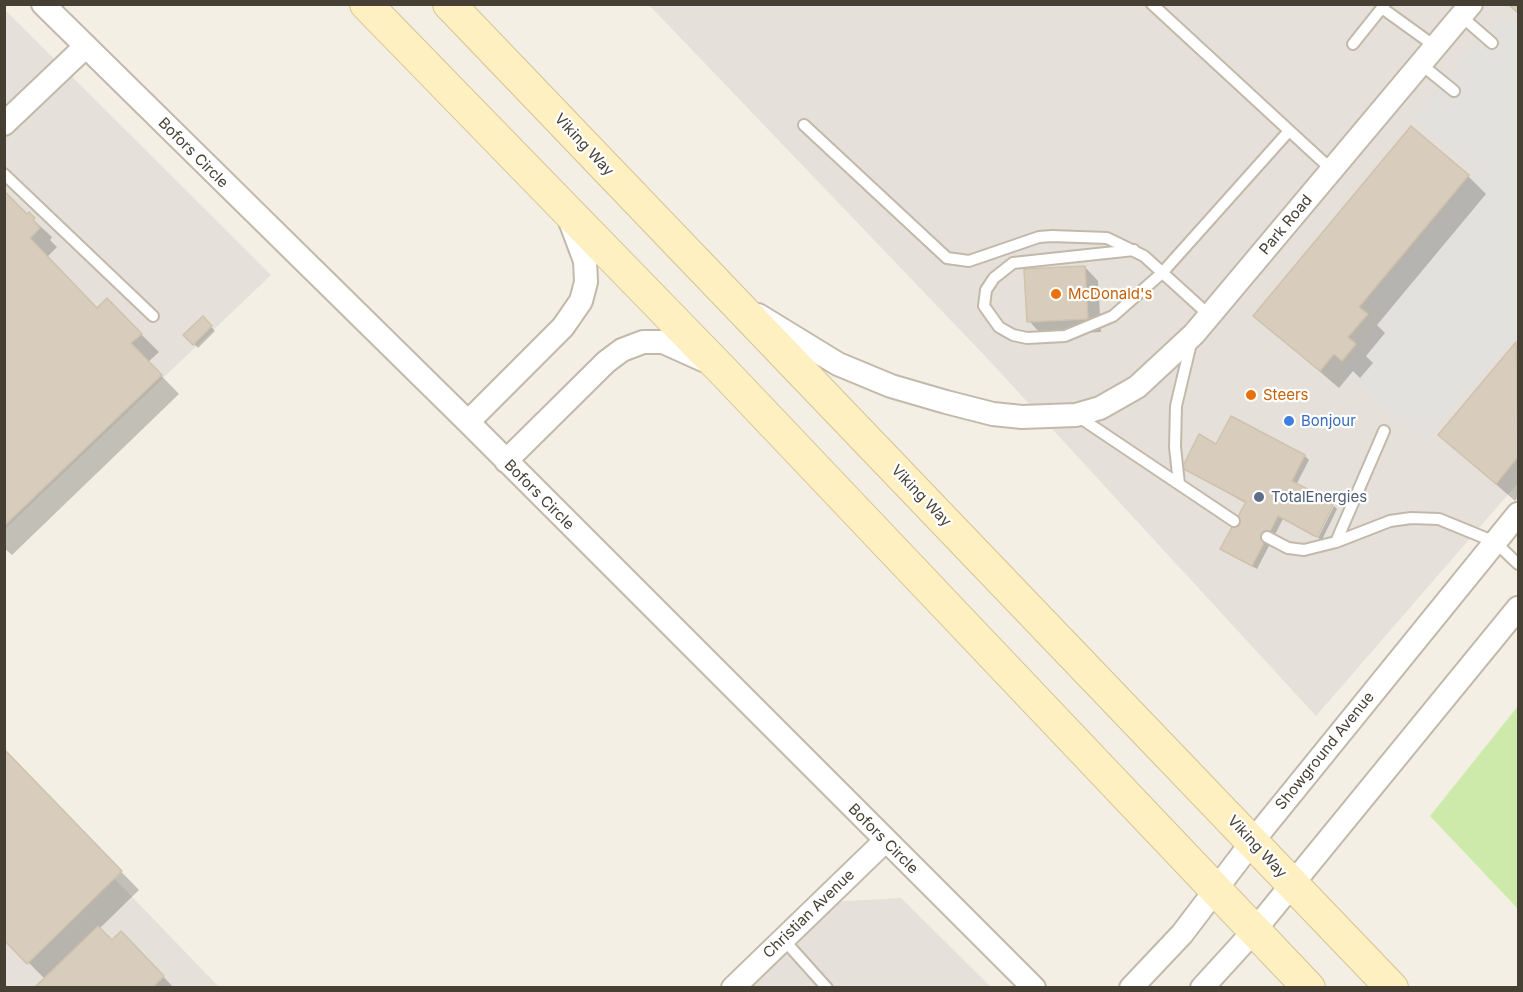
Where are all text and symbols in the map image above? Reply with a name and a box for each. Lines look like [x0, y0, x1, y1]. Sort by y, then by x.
street label: Viking Way [551, 110, 617, 180]
street label: Bofors Circle [154, 114, 232, 192]
street label: Park Road [1256, 191, 1316, 259]
place label: McDonald's [1068, 285, 1152, 303]
marker: McDonald's [1049, 287, 1063, 301]
place label: Steers [1263, 386, 1308, 404]
marker: Steers [1244, 388, 1258, 402]
place label: Bonjour [1301, 412, 1356, 430]
marker: Bonjour [1282, 414, 1296, 428]
street label: Bofors Circle [500, 456, 578, 534]
street label: Viking Way [887, 461, 955, 531]
place label: TotalEnergies [1271, 488, 1367, 506]
marker: TotalEnergies [1252, 490, 1266, 504]
street label: Showground Avenue [1272, 688, 1378, 814]
street label: Bofors Circle [844, 800, 922, 878]
street label: Viking Way [1224, 812, 1290, 882]
street label: Christian Avenue [760, 866, 858, 962]

